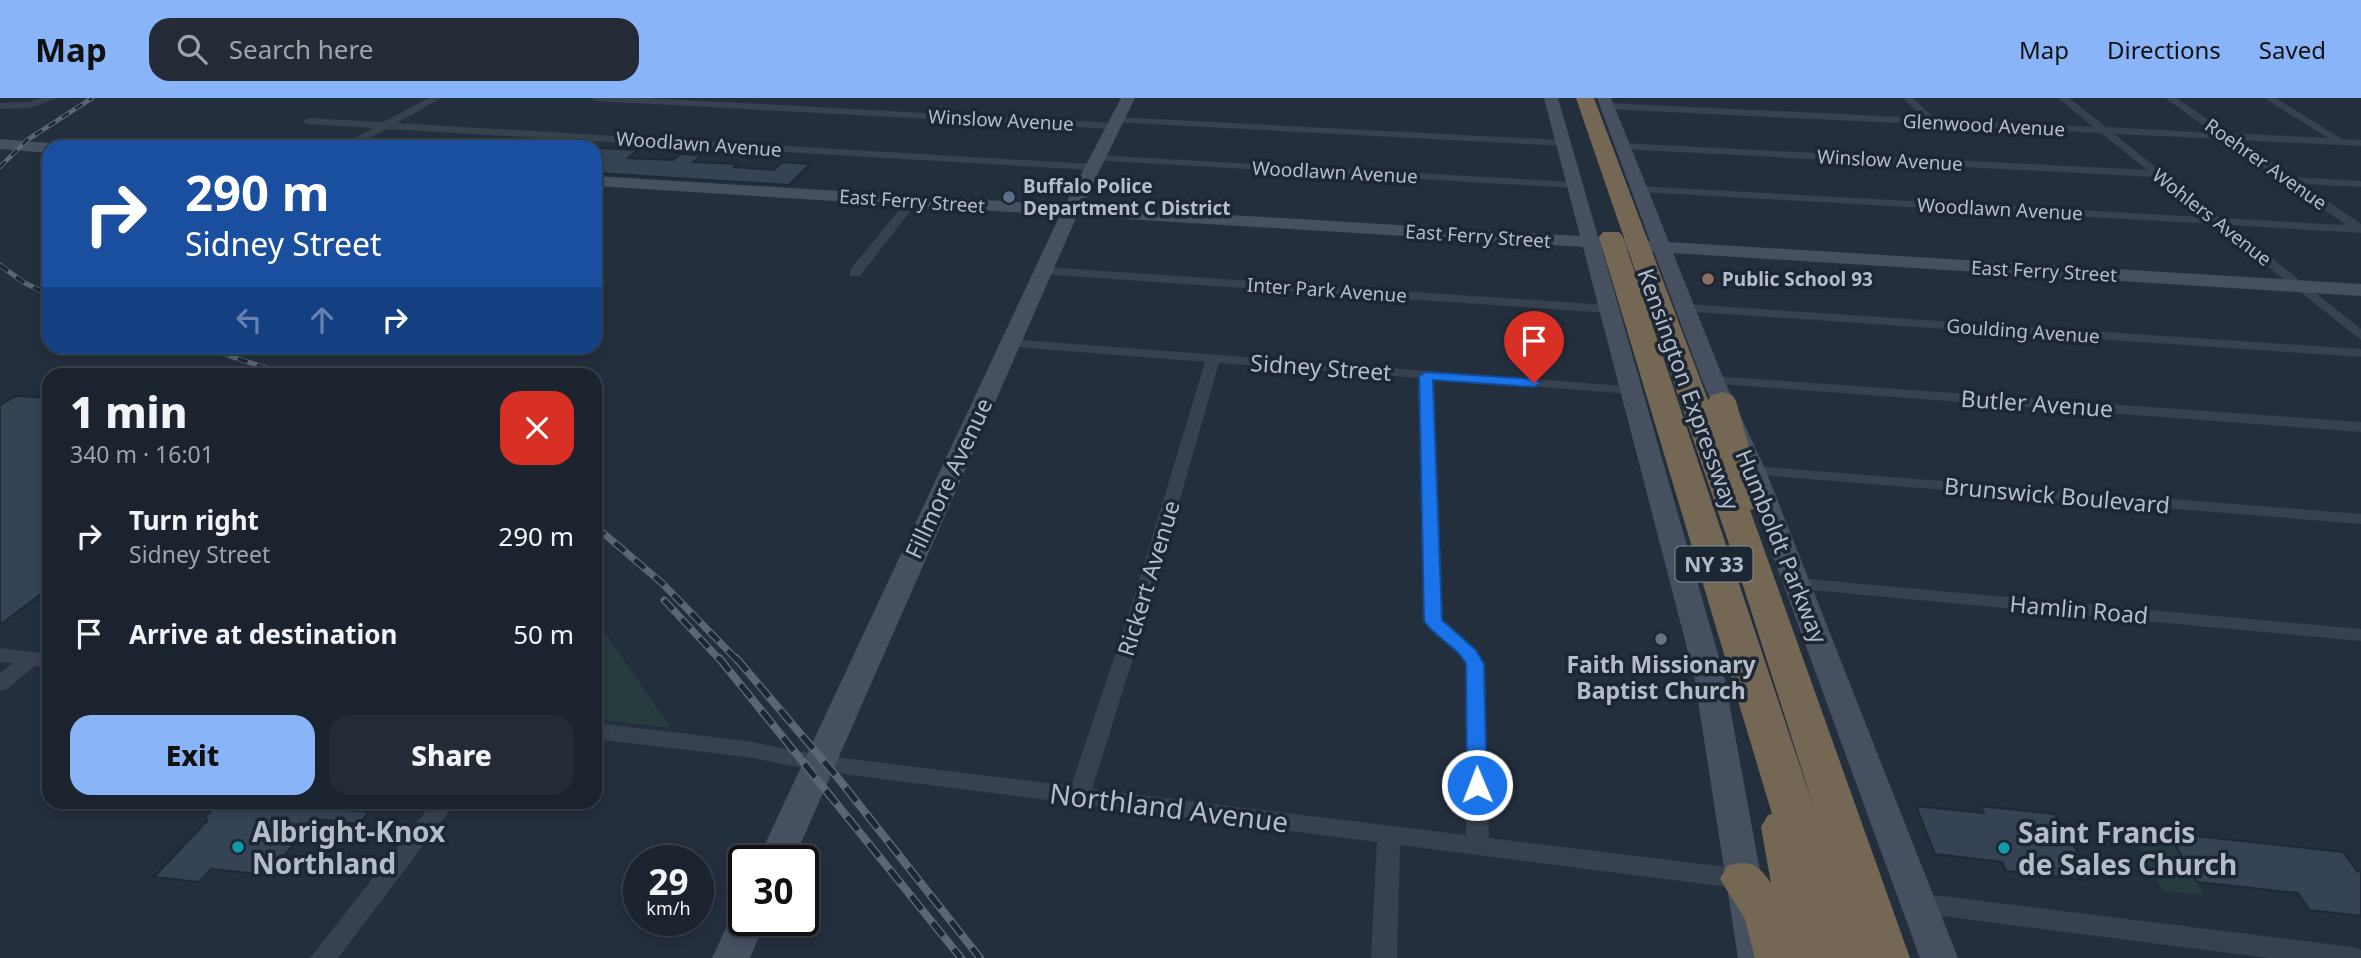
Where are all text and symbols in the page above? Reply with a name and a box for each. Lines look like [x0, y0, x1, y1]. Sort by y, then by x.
search box [149, 18, 639, 81]
text: Map [35, 27, 107, 72]
icon: search [173, 30, 211, 68]
text: Search here [229, 31, 373, 67]
text: Map [2019, 33, 2069, 66]
text: Directions [2107, 33, 2221, 66]
text: Saved [2259, 33, 2326, 66]
street label: Winslow Avenue [927, 103, 1075, 137]
street label: Glenwood Avenue [1902, 108, 2066, 142]
street label: Roehrer Avenue [2200, 112, 2332, 216]
street label: Woodlawn Avenue [615, 125, 783, 163]
street label: Winslow Avenue [1816, 143, 1964, 177]
street label: Woodlawn Avenue [1252, 155, 1418, 189]
text: 290 m [185, 159, 330, 225]
street label: Wohlers Avenue [2147, 162, 2277, 272]
icon: right [70, 168, 161, 259]
place label: Buffalo Police Department C District [1023, 173, 1231, 221]
street label: East Ferry Street [838, 183, 986, 219]
marker: Buffalo Police Department C District [1001, 189, 1017, 205]
street label: Woodlawn Avenue [1917, 192, 2083, 226]
street label: East Ferry Street [1404, 218, 1552, 254]
text: Sidney Street [185, 222, 382, 265]
street label: East Ferry Street [1970, 254, 2118, 288]
street label: Kensington Expressway [1630, 264, 1748, 515]
place label: Public School 93 [1722, 266, 1873, 292]
street label: Inter Park Avenue [1246, 271, 1408, 309]
marker: Public School 93 [1700, 271, 1716, 287]
icon: left [230, 301, 268, 339]
icon: ahead [303, 301, 341, 339]
icon: right [376, 301, 414, 339]
pin [1504, 311, 1564, 383]
street label: Goulding Avenue [1945, 313, 2101, 349]
icon: arrive [1515, 322, 1553, 360]
street label: Sidney Street [1249, 346, 1393, 388]
street label: Butler Avenue [1960, 382, 2114, 424]
text: 1 min [70, 383, 187, 440]
button: close [500, 391, 574, 465]
street label: Fillmore Avenue [897, 392, 999, 564]
text: 340 m · 16:01 [70, 438, 214, 470]
street label: Humboldt Parkway [1728, 444, 1836, 648]
street label: Brunswick Boulevard [1943, 469, 2171, 521]
street label: Rickert Avenue [1109, 496, 1187, 660]
text: Turn right [129, 502, 259, 538]
icon: right [70, 517, 108, 555]
text: 290 m [498, 518, 574, 554]
text: Sidney Street [129, 538, 270, 570]
road number: NY 33 [1676, 546, 1752, 582]
street label: Hamlin Road [2008, 587, 2150, 631]
icon: arrive [70, 615, 108, 653]
text: Arrive at destination [129, 616, 398, 652]
text: 50 m [513, 616, 574, 652]
marker: Faith Missionary Baptist Church [1653, 631, 1669, 647]
place label: Faith Missionary Baptist Church [1566, 648, 1756, 706]
button: Exit [70, 715, 315, 795]
button: Share [329, 715, 574, 795]
position arrow [1440, 748, 1514, 822]
street label: Northland Avenue [1047, 774, 1291, 840]
place label: Albright-Knox Northland [252, 812, 446, 882]
place label: Saint Francis de Sales Church [2018, 813, 2237, 883]
marker: Albright-Knox Northland [230, 839, 246, 855]
marker: Saint Francis de Sales Church [1996, 840, 2012, 856]
speed limit sign: 30 [728, 845, 819, 936]
text: 29 [648, 858, 689, 905]
text: km/h [646, 896, 691, 920]

